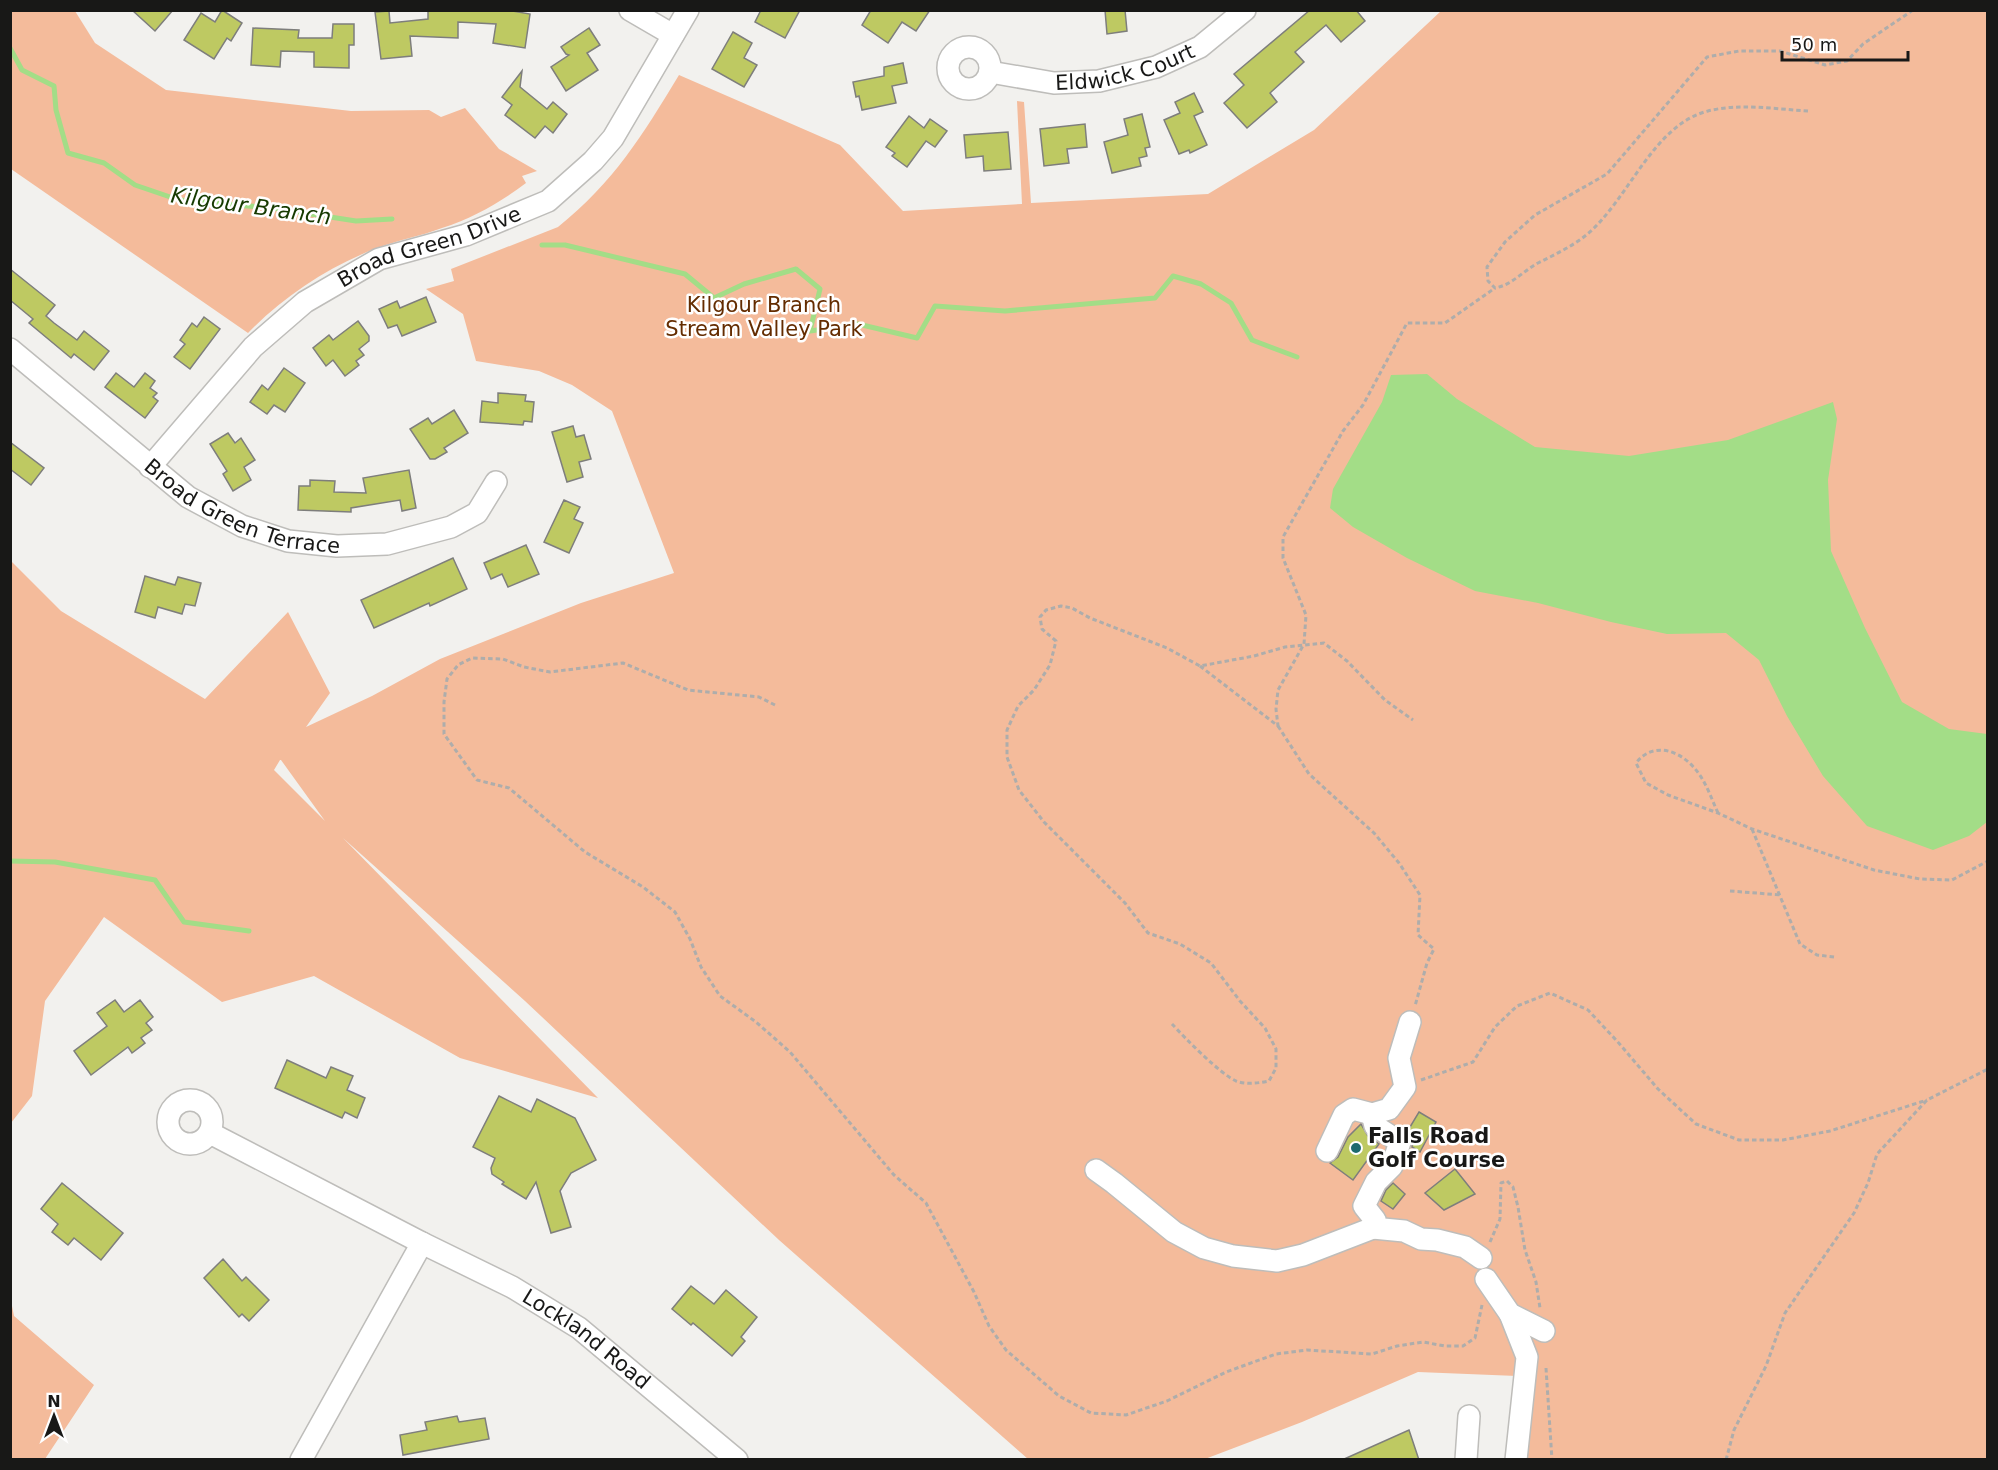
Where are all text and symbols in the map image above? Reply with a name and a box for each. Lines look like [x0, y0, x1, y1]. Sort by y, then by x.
scale bar [1782, 24, 1908, 62]
text: 50 m [1791, 34, 1837, 55]
street label: Eldwick Court [1055, 39, 1198, 95]
water label: Kilgour Branch [169, 182, 333, 230]
street label: Broad Green Drive [333, 201, 525, 292]
park label: Kilgour Branch Stream Valley Park [665, 293, 864, 341]
street label: Broad Green Terrace [140, 454, 341, 558]
place label: Falls Road Golf Course [1368, 1124, 1505, 1172]
marker: Falls Road Golf Course [1349, 1141, 1363, 1155]
street label: Lockland Road [518, 1284, 655, 1394]
north arrow [24, 1386, 84, 1446]
text: N [47, 1392, 61, 1411]

